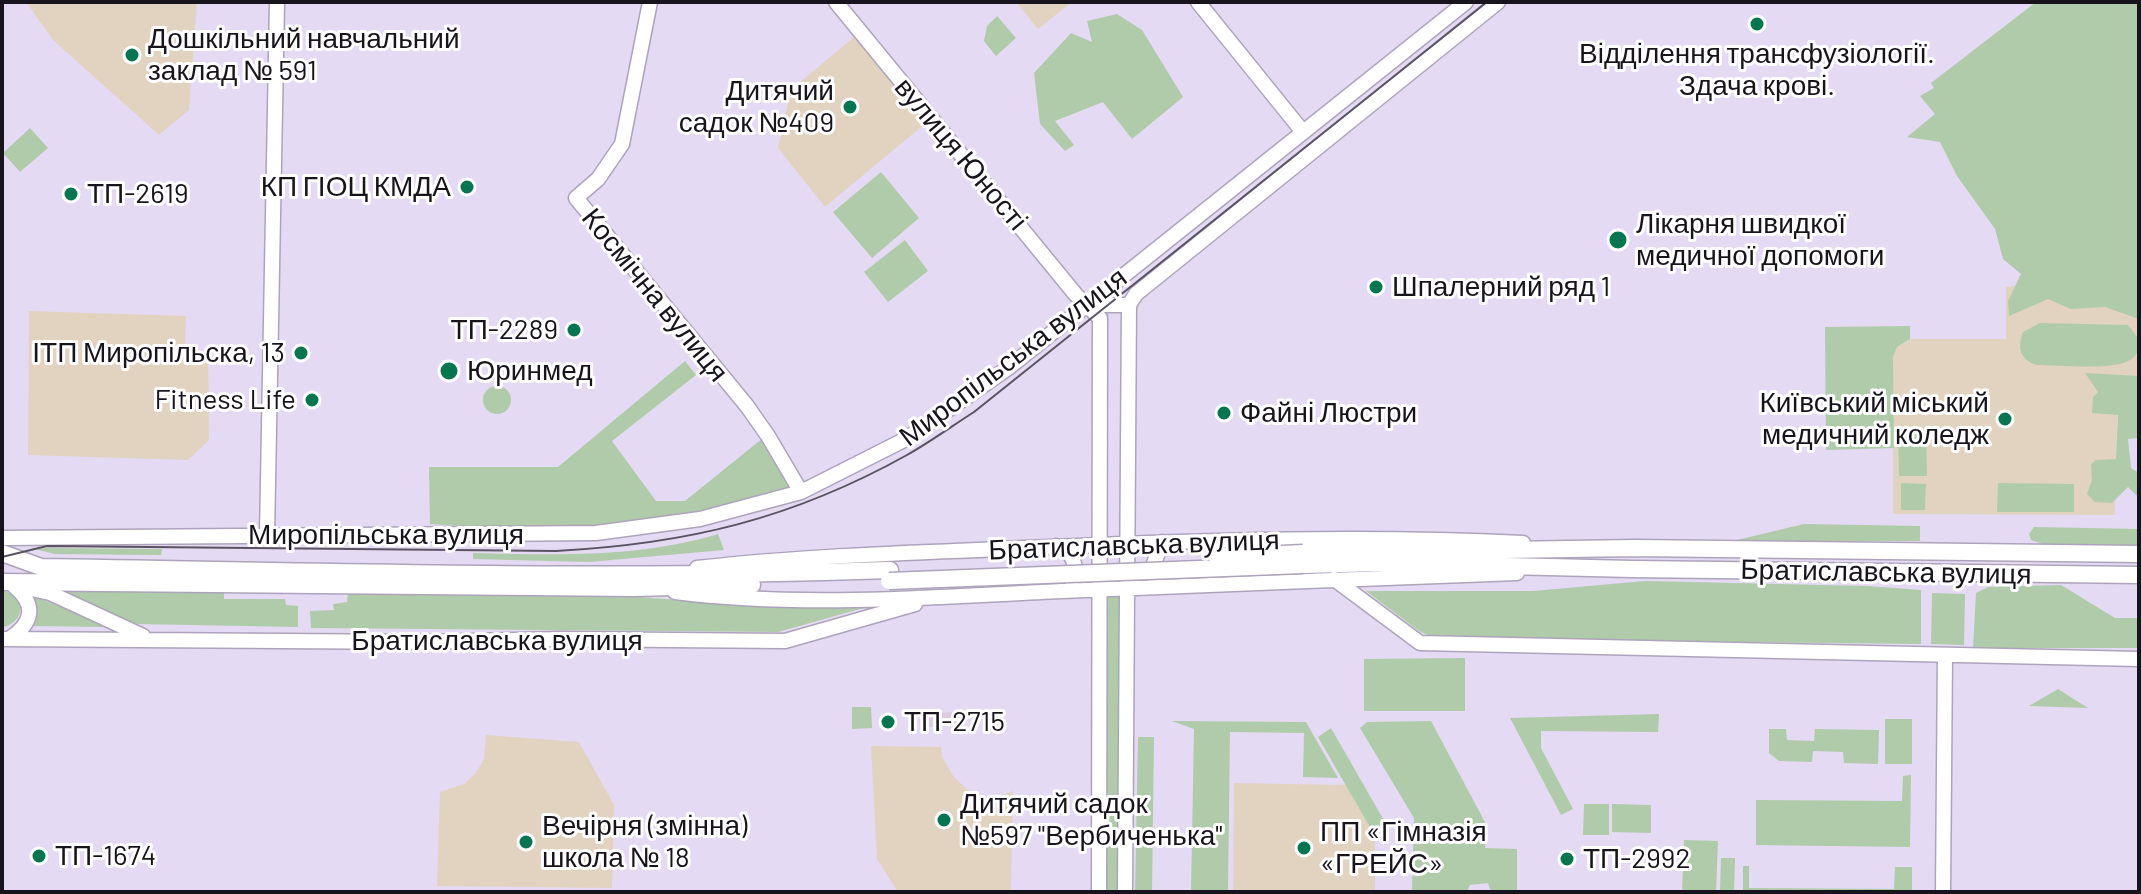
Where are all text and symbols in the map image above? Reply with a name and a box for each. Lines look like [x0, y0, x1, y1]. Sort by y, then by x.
marker: Відділення трансфузіології. Здача крові. [1748, 15, 1766, 33]
place label: Дошкільний навчальний заклад № 591 [148, 22, 460, 88]
place label: Відділення трансфузіології. Здача крові. [1579, 37, 1935, 103]
marker: Дошкільний навчальний заклад № 591 [123, 46, 141, 64]
street label: вулиця Юності [887, 71, 1035, 237]
place label: Дитячий садок №409 [679, 74, 834, 140]
marker: Дитячий садок №409 [841, 98, 859, 116]
place label: КП ГІОЦ КМДА [261, 170, 451, 204]
place label: ТП-2619 [87, 177, 189, 211]
marker: КП ГІОЦ КМДА [458, 178, 476, 196]
marker: ТП-2619 [62, 185, 80, 203]
street label: Космічна вулиця [575, 202, 735, 388]
place label: Лікарня швидкої медичної допомоги [1636, 207, 1885, 273]
marker: Лікарня швидкої медичної допомоги [1607, 229, 1629, 251]
street label: Миропільська вулиця [893, 261, 1133, 453]
place label: Шпалерний ряд 1 [1392, 270, 1610, 304]
marker: Шпалерний ряд 1 [1367, 278, 1385, 296]
place label: ТП-2289 [451, 313, 558, 347]
marker: ТП-2289 [565, 321, 583, 339]
place label: ІТП Миропільска, 13 [32, 336, 285, 370]
marker: ІТП Миропільска, 13 [292, 344, 310, 362]
place label: Юринмед [467, 354, 593, 388]
marker: Юринмед [438, 360, 460, 382]
place label: Fitness Life [154, 383, 296, 417]
place label: Київський міський медичний коледж [1759, 386, 1989, 452]
marker: Fitness Life [303, 391, 321, 409]
place label: Файні Люстри [1240, 396, 1417, 430]
marker: Файні Люстри [1215, 404, 1233, 422]
marker: Київський міський медичний коледж [1996, 410, 2014, 428]
street label: Миропільська вулиця [248, 518, 524, 552]
street label: Братиславська вулиця [988, 523, 1280, 567]
street label: Братиславська вулиця [1740, 553, 2032, 591]
street label: Братиславська вулиця [351, 624, 643, 658]
place label: ТП-2715 [904, 705, 1005, 739]
marker: ТП-2715 [879, 713, 897, 731]
place label: Дитячий садок №597 "Вербиченька" [960, 787, 1223, 853]
place label: Вечірня (змінна) школа № 18 [542, 809, 747, 875]
marker: Дитячий садок №597 "Вербиченька" [935, 811, 953, 829]
place label: ПП «Гімназія «ГРЕЙС» [1320, 815, 1487, 881]
marker: Вечірня (змінна) школа № 18 [517, 833, 535, 851]
place label: ТП-1674 [55, 839, 156, 873]
marker: ПП «Гімназія «ГРЕЙС» [1295, 839, 1313, 857]
place label: ТП-2992 [1583, 842, 1690, 876]
marker: ТП-1674 [30, 847, 48, 865]
marker: ТП-2992 [1558, 850, 1576, 868]

